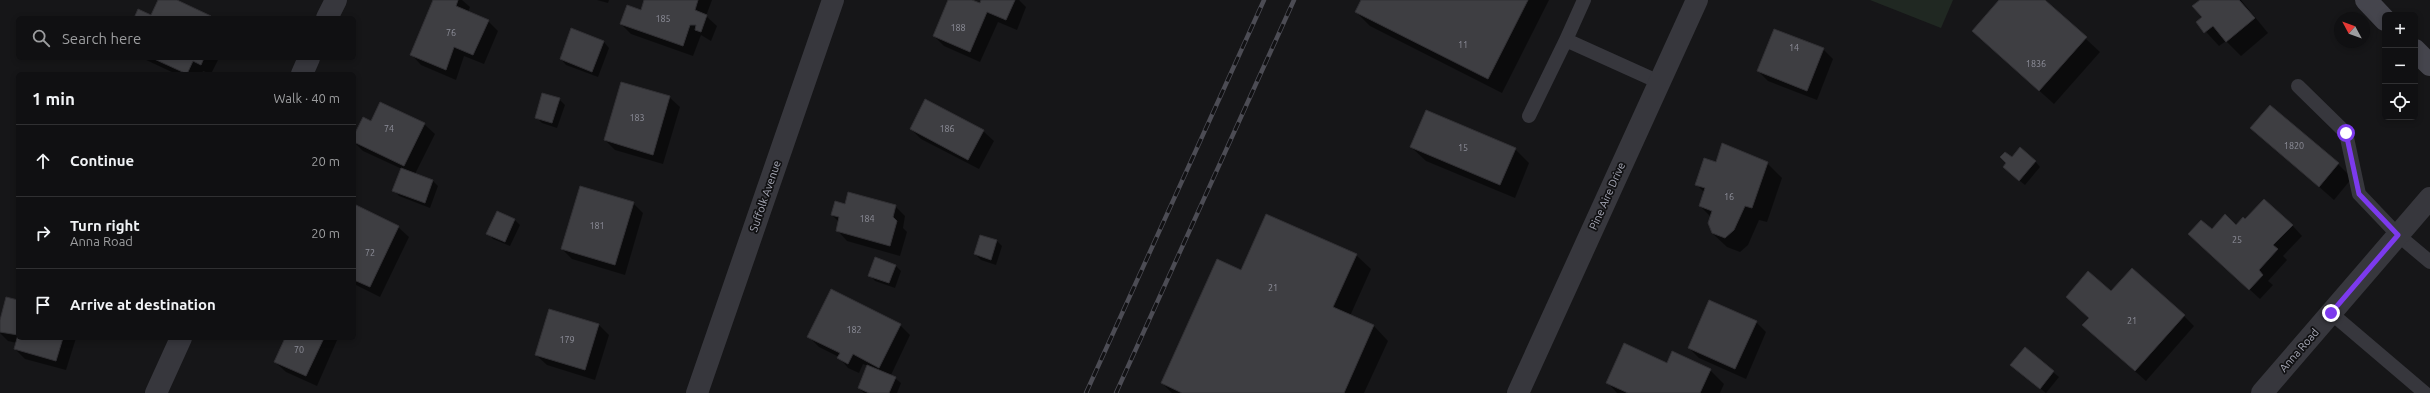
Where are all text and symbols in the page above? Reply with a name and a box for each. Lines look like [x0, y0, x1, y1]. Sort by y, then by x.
north arrow [2334, 12, 2370, 48]
map controls [2382, 12, 2418, 120]
button: + [2382, 12, 2418, 48]
house number: 185 [655, 14, 671, 24]
search box [16, 16, 356, 60]
house number: 188 [950, 23, 966, 33]
icon: search [30, 27, 52, 49]
house number: 76 [446, 28, 456, 38]
text: Search here [62, 30, 141, 47]
house number: 11 [1458, 40, 1468, 50]
house number: 14 [1789, 43, 1799, 53]
button: − [2382, 48, 2418, 84]
house number: 1836 [2026, 59, 2046, 69]
button: locate [2382, 84, 2418, 120]
text: 1 min [32, 89, 75, 108]
text: Walk · 40 m [274, 91, 340, 105]
house number: 183 [629, 113, 645, 123]
house number: 74 [384, 124, 394, 134]
house number: 186 [939, 124, 955, 134]
route start [2337, 124, 2355, 142]
house number: 1820 [2284, 141, 2304, 151]
house number: 15 [1458, 143, 1468, 153]
icon: ahead [32, 150, 54, 172]
text: Continue [70, 152, 134, 169]
text: 20 m [311, 154, 340, 168]
street label: Suffolk Avenue [747, 159, 783, 233]
street label: Pine Aire Drive [1587, 160, 1627, 232]
house number: 16 [1724, 192, 1734, 202]
house number: 184 [859, 214, 875, 224]
text: Turn right [70, 217, 140, 234]
house number: 181 [589, 221, 605, 231]
icon: right [32, 222, 54, 244]
text: 20 m [311, 226, 340, 240]
text: Anna Road [70, 234, 133, 248]
house number: 25 [2232, 235, 2242, 245]
house number: 72 [365, 248, 375, 258]
house number: 21 [1268, 283, 1278, 293]
icon: arrive [32, 294, 54, 316]
text: Arrive at destination [70, 296, 216, 313]
route end [2322, 304, 2340, 322]
house number: 21 [2127, 316, 2137, 326]
house number: 182 [846, 325, 862, 335]
street label: Anna Road [2277, 326, 2321, 374]
house number: 179 [559, 335, 575, 345]
house number: 70 [294, 345, 304, 355]

